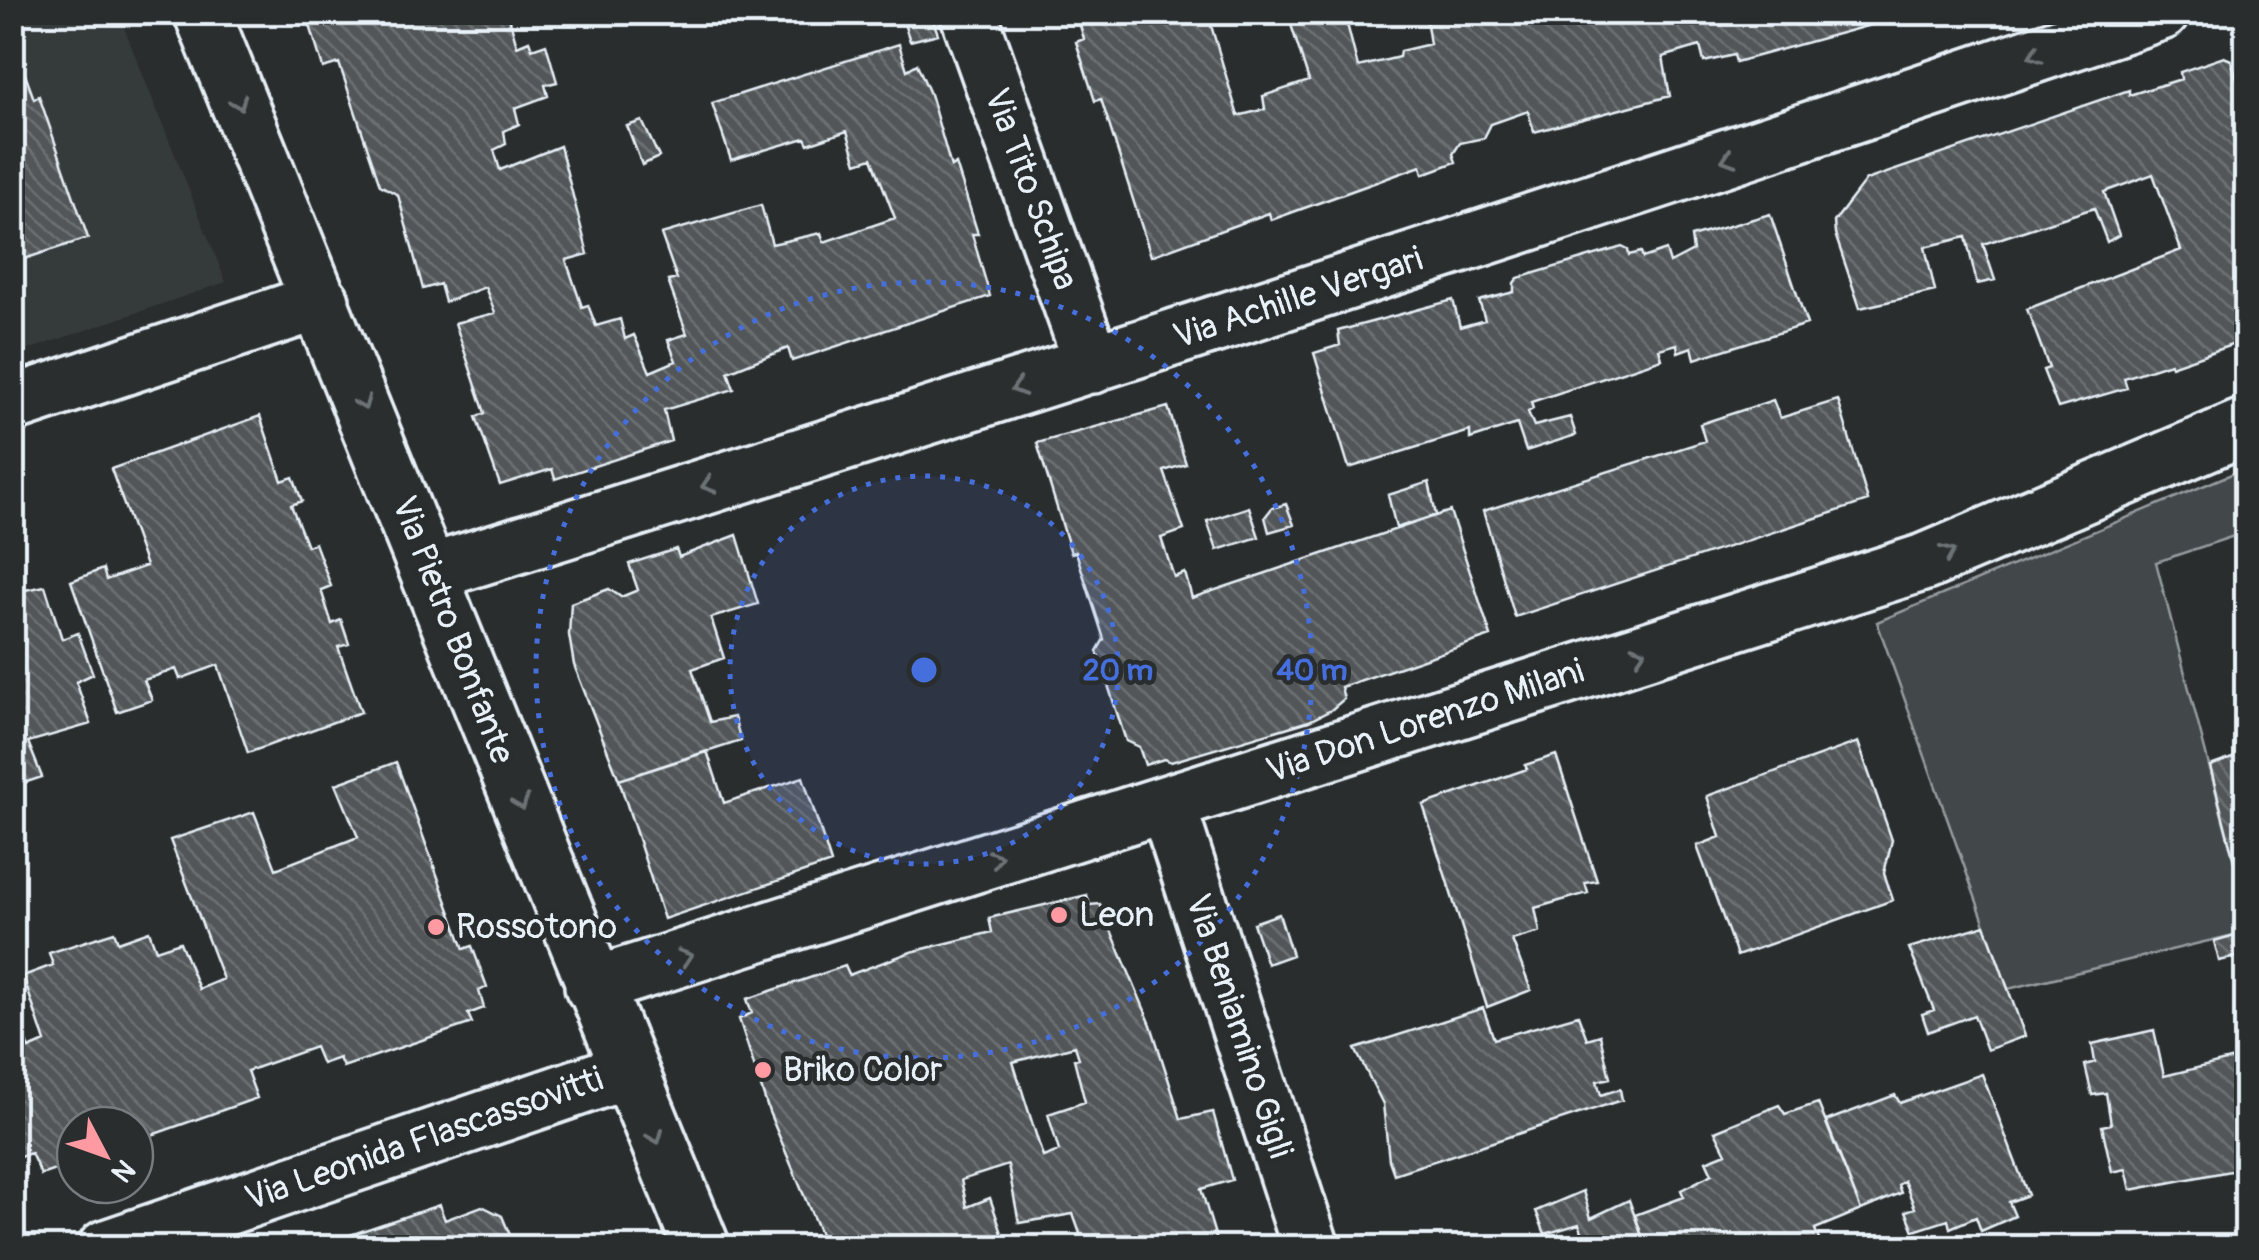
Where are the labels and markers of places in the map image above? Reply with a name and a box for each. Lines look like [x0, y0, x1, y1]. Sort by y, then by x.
centre of rings [906, 652, 942, 688]
place label: Leon [1079, 893, 1154, 937]
marker: Leon [1048, 904, 1070, 926]
place label: Rossotono [456, 905, 617, 949]
marker: Rossotono [425, 916, 447, 938]
place label: Briko Color [783, 1048, 943, 1092]
marker: Briko Color [752, 1059, 774, 1081]

